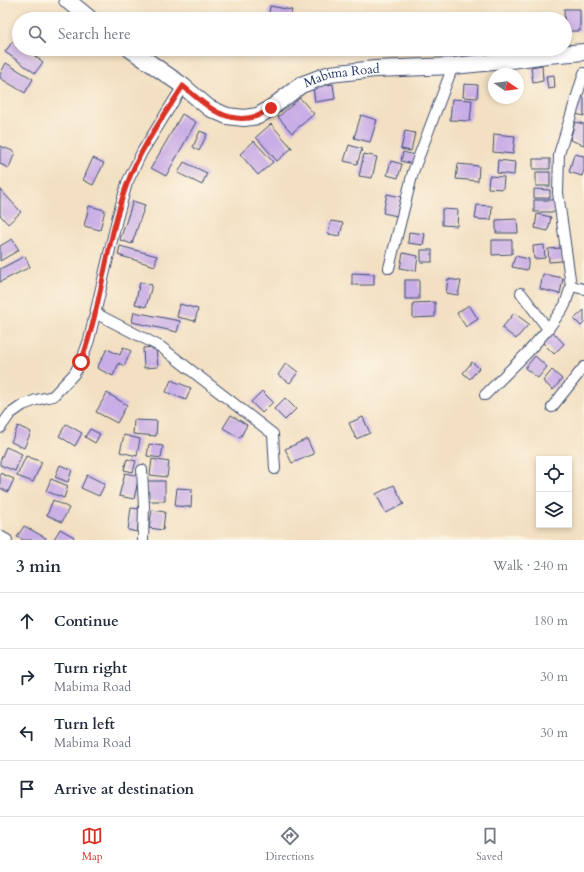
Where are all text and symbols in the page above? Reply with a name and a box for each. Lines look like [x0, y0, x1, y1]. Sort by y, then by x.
search box [12, 12, 572, 56]
icon: search [26, 23, 48, 45]
text: Search here [58, 24, 131, 44]
street label: Mabima Road [301, 60, 380, 92]
north arrow [488, 68, 524, 104]
route end [262, 99, 280, 117]
route start [72, 353, 90, 371]
map controls [536, 456, 572, 528]
button: locate [536, 456, 572, 492]
button: layers [536, 492, 572, 528]
text: 3 min [16, 555, 61, 578]
text: Walk · 240 m [493, 557, 568, 575]
icon: ahead [16, 610, 38, 632]
text: Continue [54, 611, 119, 631]
text: 180 m [534, 612, 568, 630]
text: Turn right [54, 658, 127, 678]
icon: right [16, 666, 38, 688]
text: 30 m [540, 668, 568, 686]
text: Mabima Road [54, 678, 131, 696]
text: Turn left [54, 714, 115, 734]
icon: left [16, 722, 38, 744]
text: 30 m [540, 724, 568, 742]
text: Mabima Road [54, 734, 131, 752]
icon: arrive [16, 778, 38, 800]
text: Arrive at destination [54, 779, 194, 799]
tab: Map [81, 825, 103, 864]
tab: Directions [265, 825, 314, 864]
tab: Saved [476, 825, 503, 864]

